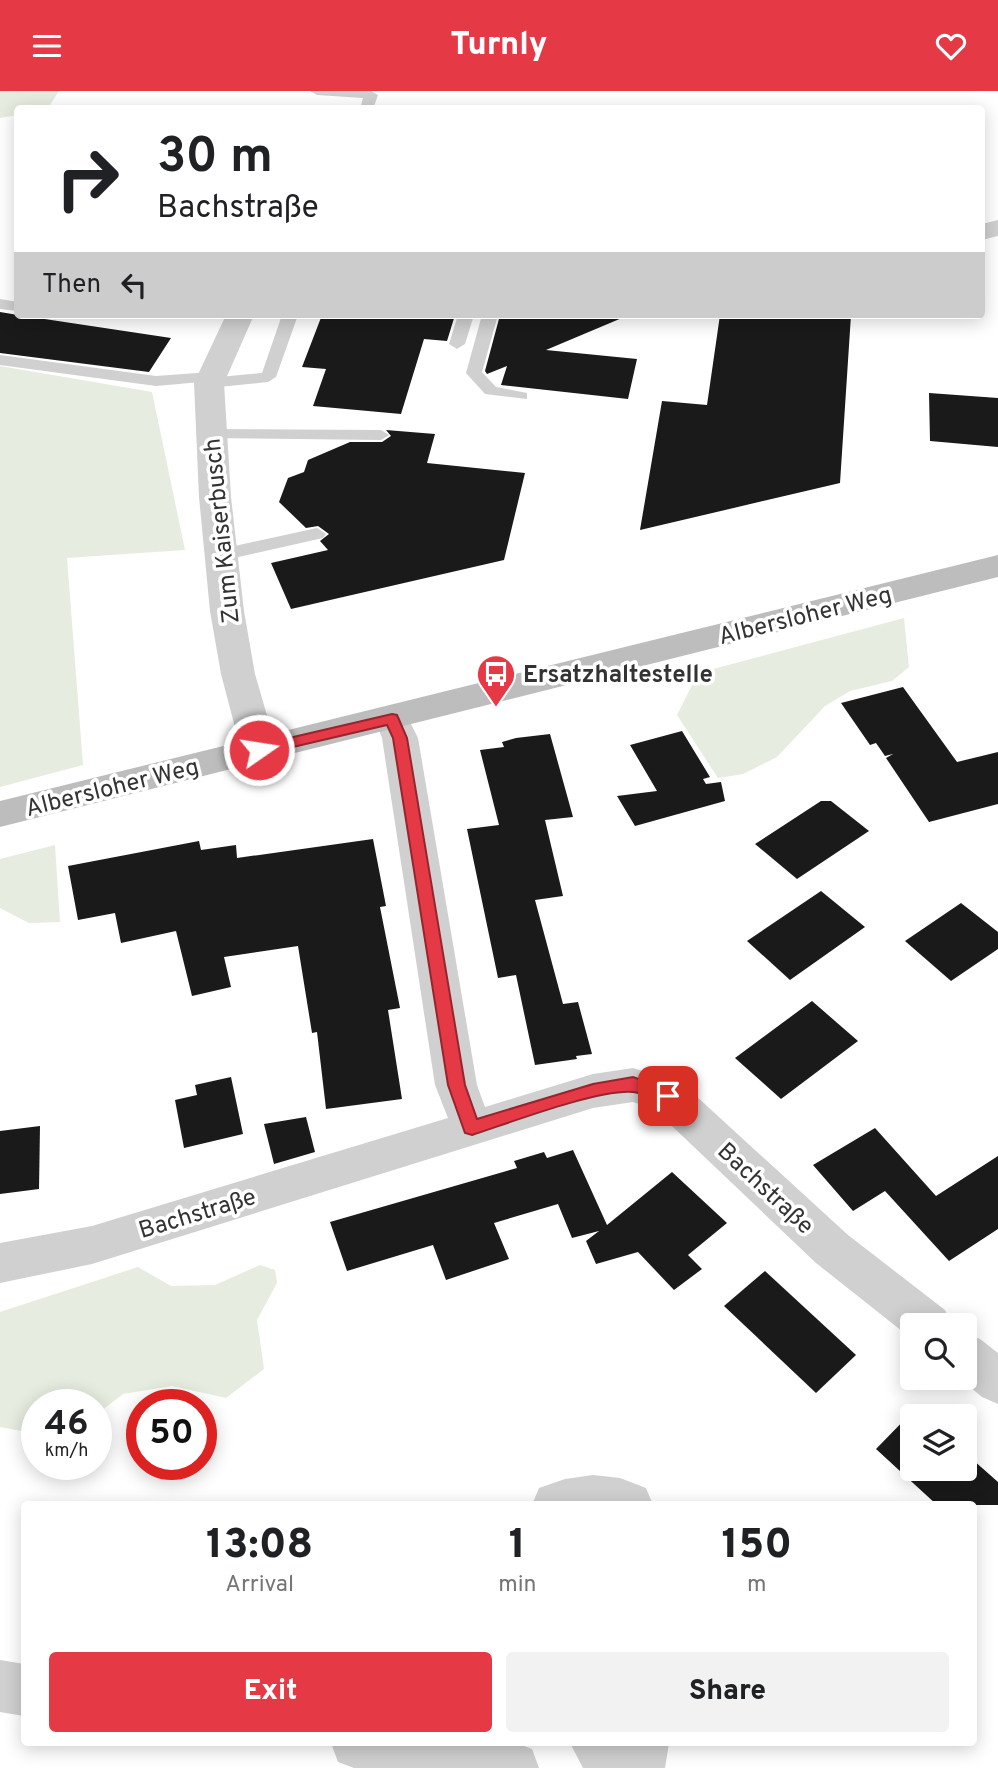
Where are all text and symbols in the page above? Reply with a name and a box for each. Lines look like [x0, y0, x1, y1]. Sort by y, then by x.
text: Turnly [451, 26, 547, 66]
icon: menu [28, 27, 66, 65]
icon: heart [932, 27, 970, 65]
text: 30 m [157, 128, 273, 190]
icon: right [42, 133, 133, 224]
text: Bachstraße [157, 189, 319, 229]
icon: left [115, 266, 153, 304]
text: Then [42, 269, 101, 302]
street label: Zum Kaiserbusch [198, 437, 248, 625]
street label: Albersloher Weg [716, 581, 895, 653]
bus stop icon: Ersatzhaltestelle [475, 653, 517, 708]
place label: Ersatzhaltestelle [523, 661, 713, 691]
position arrow [222, 713, 296, 787]
street label: Albersloher Weg [23, 753, 202, 825]
pin [638, 1066, 698, 1126]
icon: arrive [649, 1077, 687, 1115]
street label: Bachstraße [710, 1137, 819, 1242]
street label: Bachstraße [135, 1183, 260, 1247]
map controls [900, 1313, 977, 1481]
button: search [900, 1313, 977, 1390]
speed limit sign: 50 [126, 1389, 217, 1480]
text: 46 [45, 1403, 89, 1447]
button: layers [900, 1404, 977, 1481]
text: km/h [45, 1440, 88, 1463]
text: 13:08 [206, 1520, 313, 1573]
text: 1 [509, 1520, 526, 1573]
text: 150 [722, 1520, 792, 1573]
text: Arrival [225, 1571, 294, 1600]
text: min [498, 1571, 537, 1600]
text: m [747, 1571, 767, 1600]
button: Exit [49, 1652, 492, 1732]
button: Share [506, 1652, 949, 1732]

